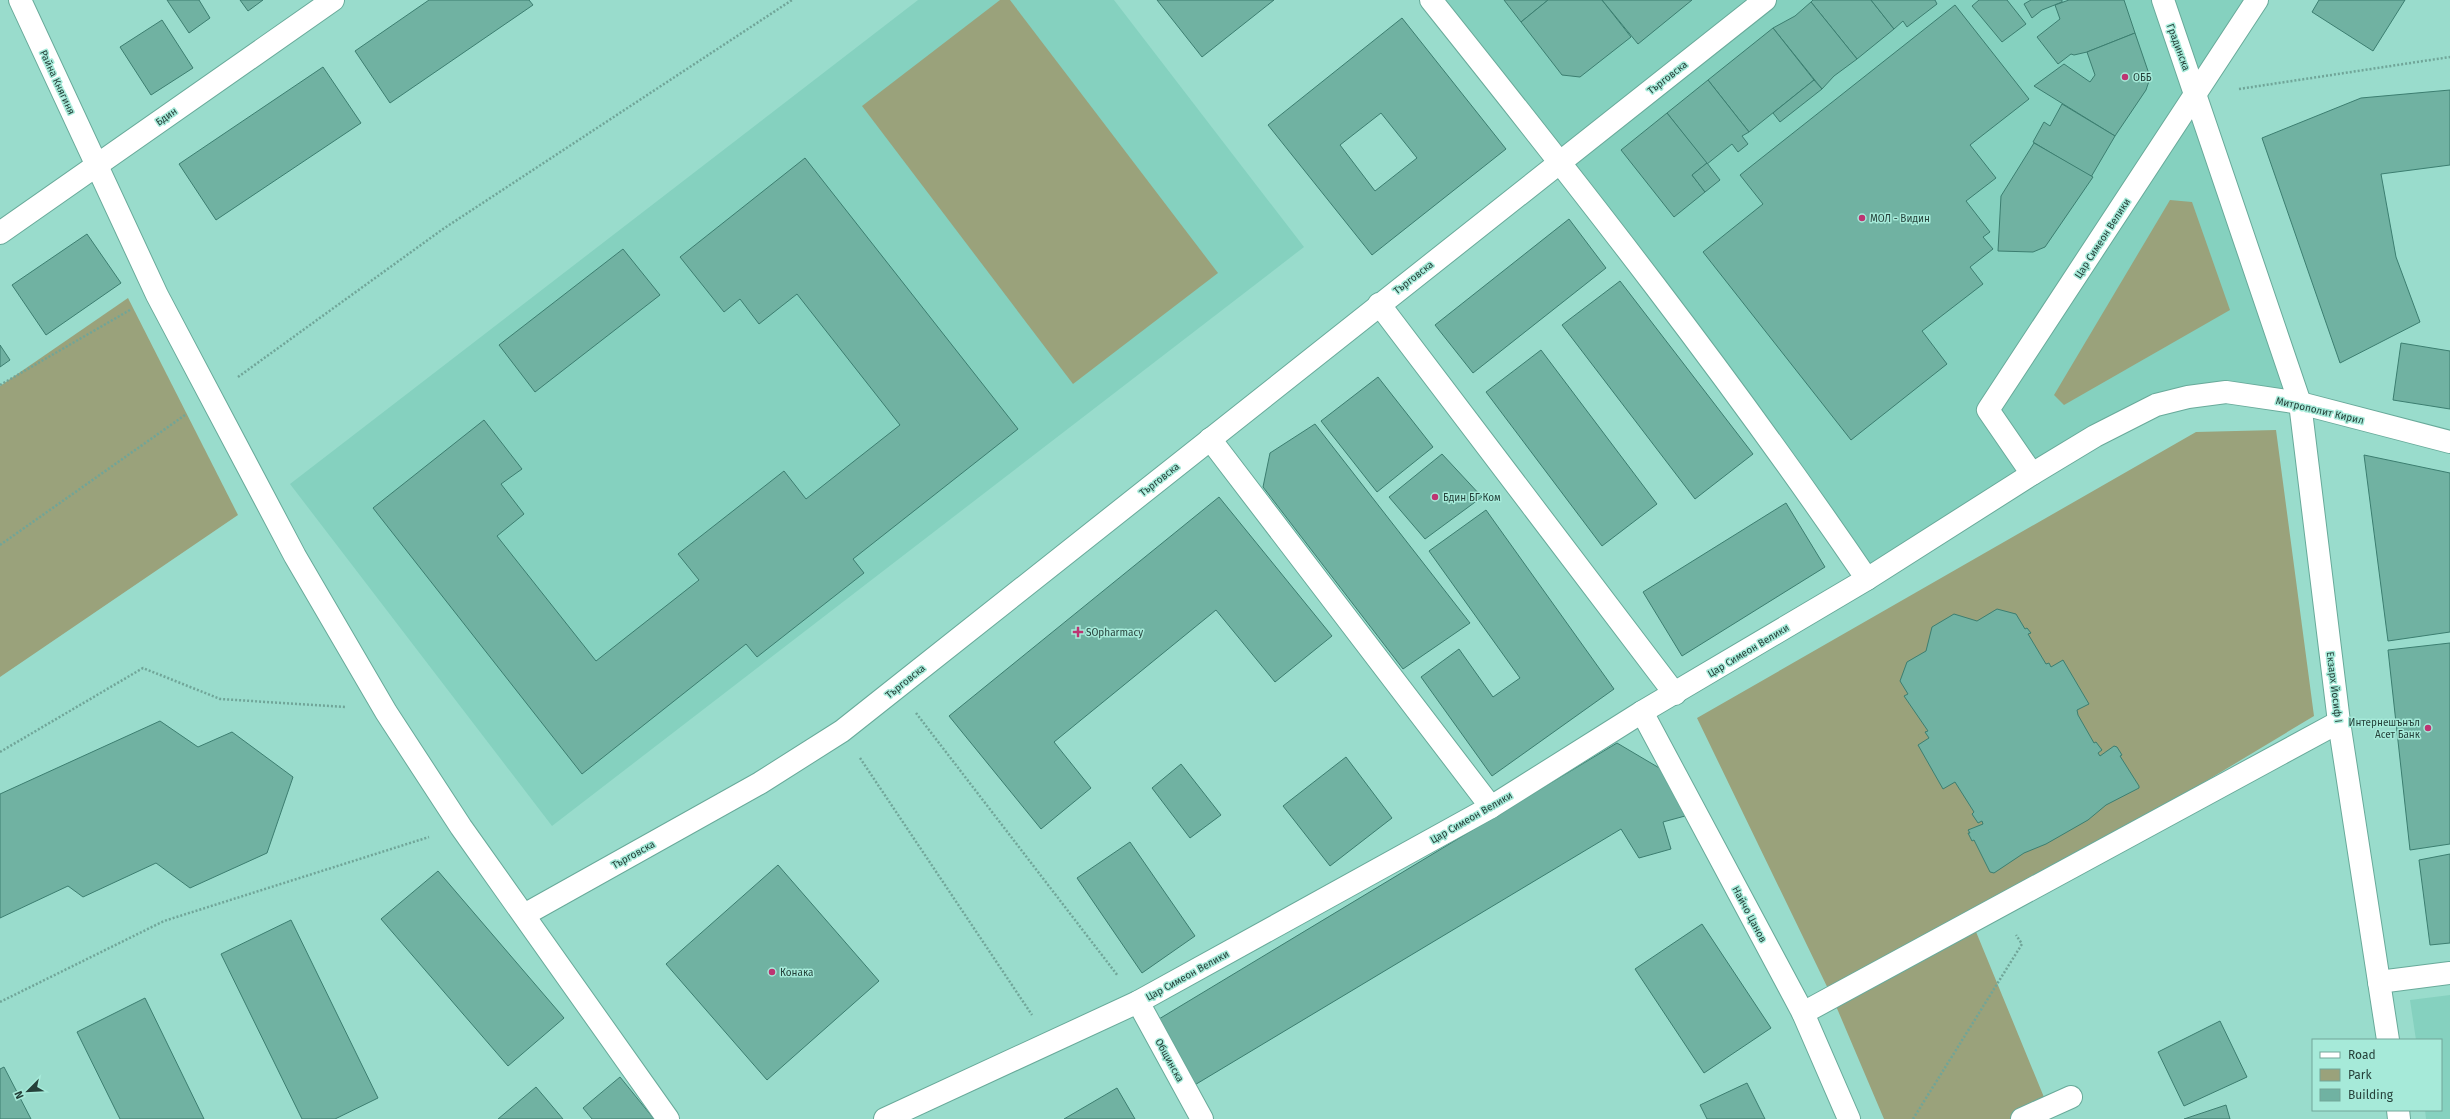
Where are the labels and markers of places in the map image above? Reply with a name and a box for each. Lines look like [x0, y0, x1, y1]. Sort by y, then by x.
marker: ОББ [2120, 72, 2130, 82]
place label: ОББ [2133, 72, 2152, 84]
marker: МОЛ - Видин [1857, 213, 1867, 223]
place label: МОЛ - Видин [1870, 213, 1930, 225]
marker: Бдин БГ Ком [1430, 492, 1440, 502]
place label: Бдин БГ Ком [1443, 492, 1501, 504]
marker: SOpharmacy [1073, 627, 1083, 637]
place label: SOpharmacy [1086, 627, 1143, 639]
place label: Интернешънъл Асет Банк [2349, 717, 2421, 741]
marker: Интернешънъл Асет Банк [2423, 723, 2433, 733]
marker: Конака [767, 967, 777, 977]
place label: Конака [780, 967, 813, 979]

